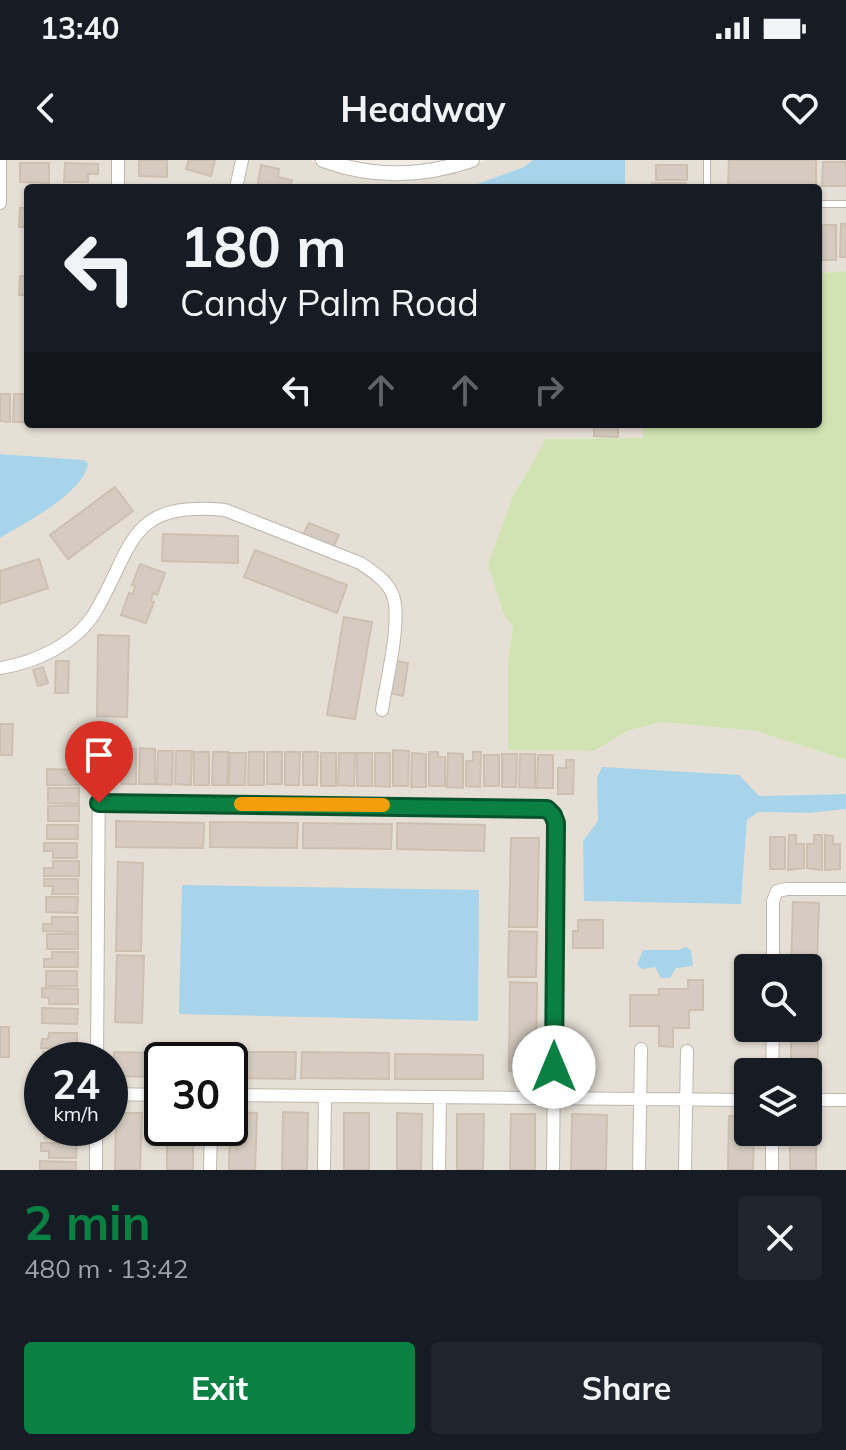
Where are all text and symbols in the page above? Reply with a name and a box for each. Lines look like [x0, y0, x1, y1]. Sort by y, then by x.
text: 13:40 [40, 9, 119, 47]
icon: back [24, 86, 68, 130]
text: Headway [340, 86, 506, 131]
icon: heart [778, 86, 822, 130]
text: 180 m [180, 211, 347, 281]
icon: left [48, 216, 152, 320]
text: Candy Palm Road [180, 280, 479, 325]
icon: left [275, 368, 319, 412]
icon: ahead [359, 368, 403, 412]
icon: ahead [443, 368, 487, 412]
icon: right [527, 368, 571, 412]
pin [65, 721, 133, 803]
icon: arrive [77, 733, 121, 777]
map controls [734, 954, 822, 1146]
button: search [734, 954, 822, 1042]
position arrow [512, 1025, 596, 1109]
speed limit sign: 30 [144, 1042, 248, 1146]
button: layers [734, 1058, 822, 1146]
text: 24 [52, 1059, 100, 1109]
text: km/h [53, 1101, 99, 1126]
text: 2 min [24, 1192, 151, 1252]
button: close [738, 1196, 822, 1280]
text: 480 m · 13:42 [24, 1252, 188, 1285]
button: Exit [24, 1342, 415, 1434]
button: Share [431, 1342, 822, 1434]

